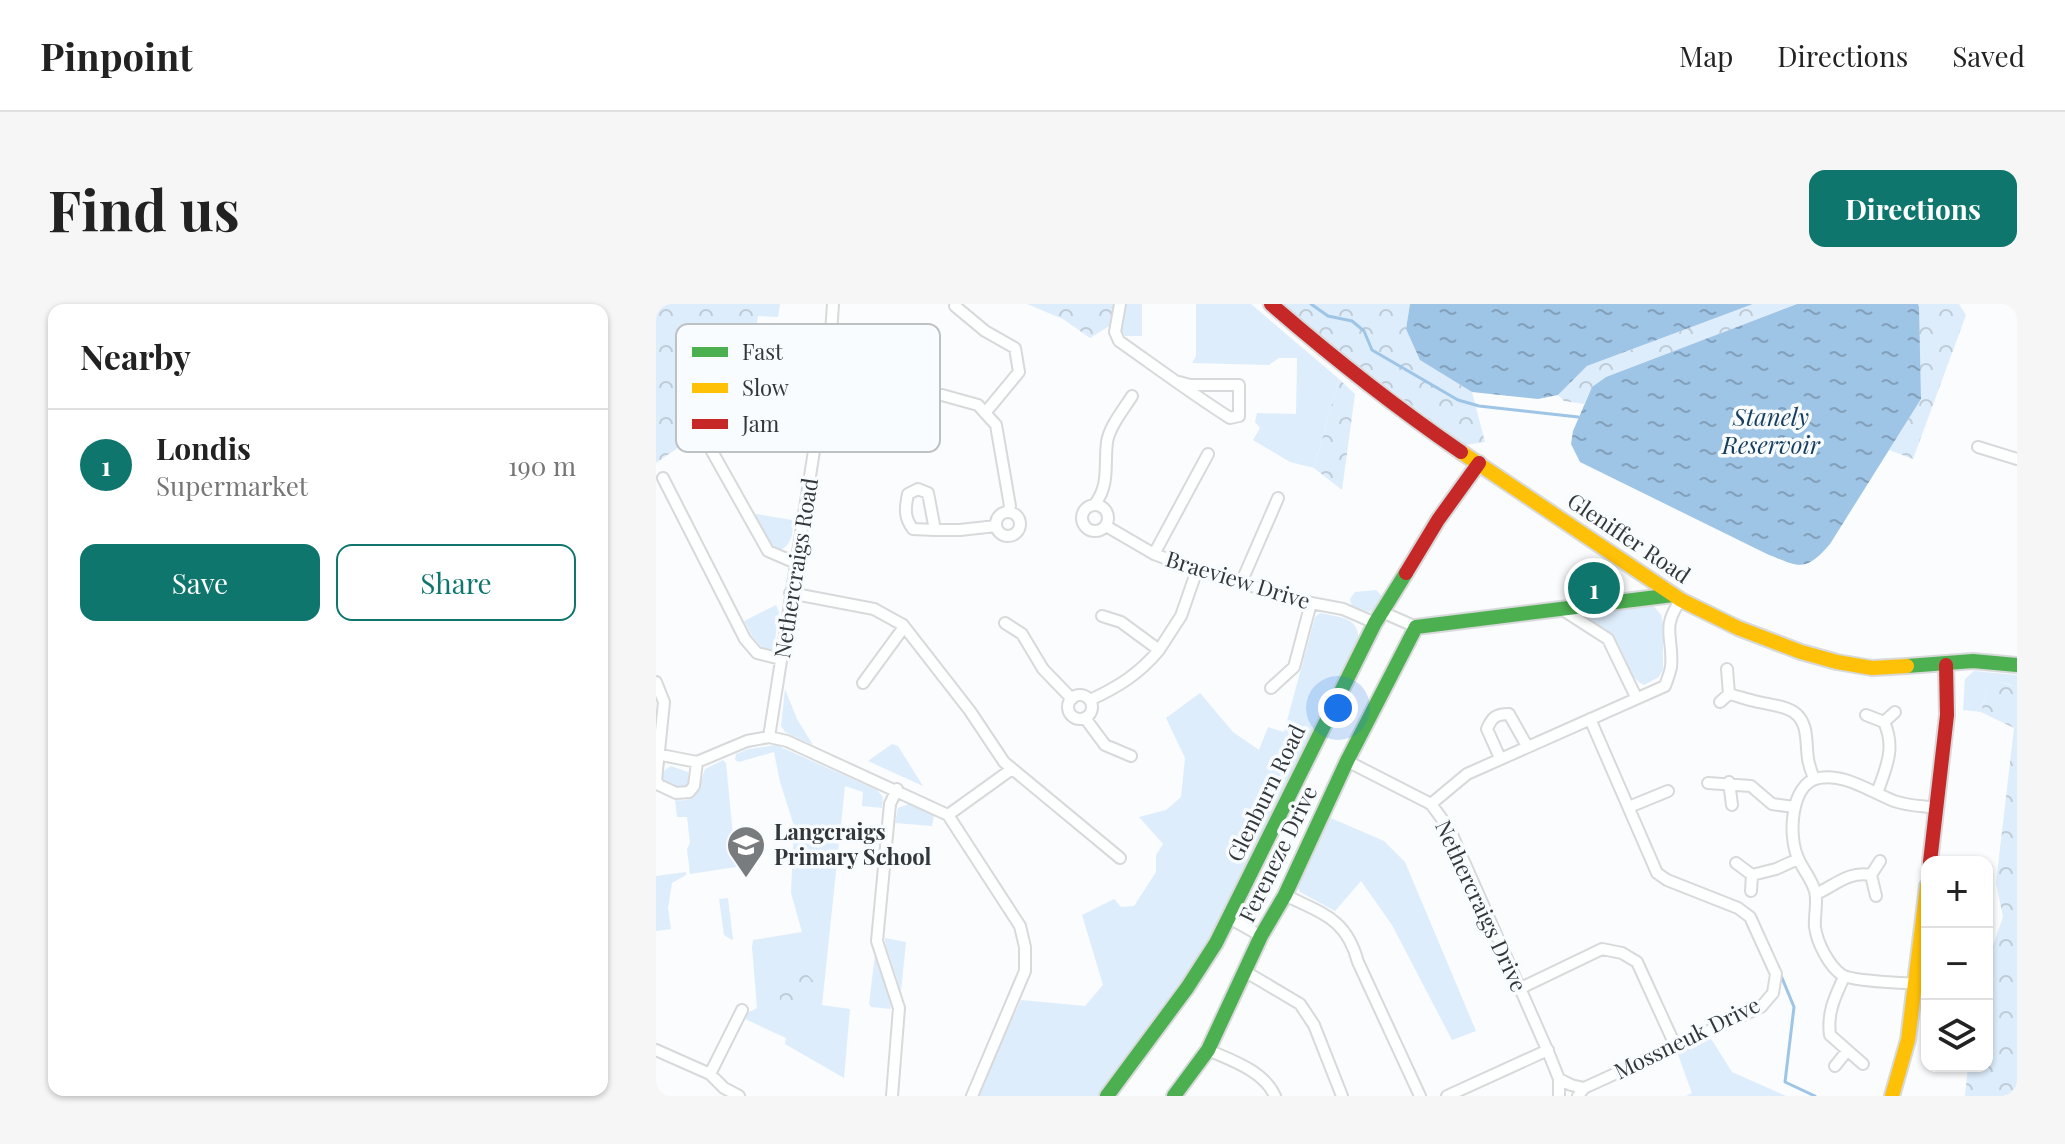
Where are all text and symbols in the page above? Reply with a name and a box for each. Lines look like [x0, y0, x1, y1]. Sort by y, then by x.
text: Pinpoint [40, 30, 193, 81]
text: Map [1679, 37, 1733, 74]
text: Directions [1777, 37, 1908, 74]
text: Saved [1952, 37, 2025, 74]
button: Directions [1809, 170, 2017, 247]
text: Find us [48, 171, 240, 246]
legend [676, 324, 940, 452]
text: Nearby [80, 333, 191, 379]
text: Fast [742, 336, 784, 366]
text: Slow [742, 372, 789, 402]
water label: Stanely Reservoir [1721, 400, 1821, 460]
text: Jam [741, 408, 780, 438]
text: Londis [156, 428, 251, 468]
text: 1 [101, 448, 111, 483]
text: 190 m [508, 448, 576, 483]
text: Supermarket [156, 468, 308, 503]
street label: Nethercraigs Road [766, 475, 824, 660]
street label: Gleniffer Road [1562, 485, 1697, 589]
street label: Braeview Drive [1163, 543, 1314, 615]
button: Save [80, 544, 320, 621]
button: Share [336, 544, 576, 621]
pin: 1 [1568, 558, 1620, 618]
your location [1318, 688, 1358, 728]
street label: Glenburn Road [1219, 719, 1311, 866]
street label: Fereneze Drive [1231, 780, 1323, 927]
street label: Nethercraigs Drive [1429, 815, 1535, 996]
place label: Langcraigs Primary School [774, 816, 932, 871]
school or university icon: Langcraigs Primary School [725, 824, 767, 879]
map controls [1921, 856, 1993, 1072]
button: + [1921, 856, 1993, 928]
button: − [1921, 928, 1993, 1000]
street label: Mossneuk Drive [1609, 989, 1764, 1085]
button: layers [1921, 1000, 1993, 1072]

